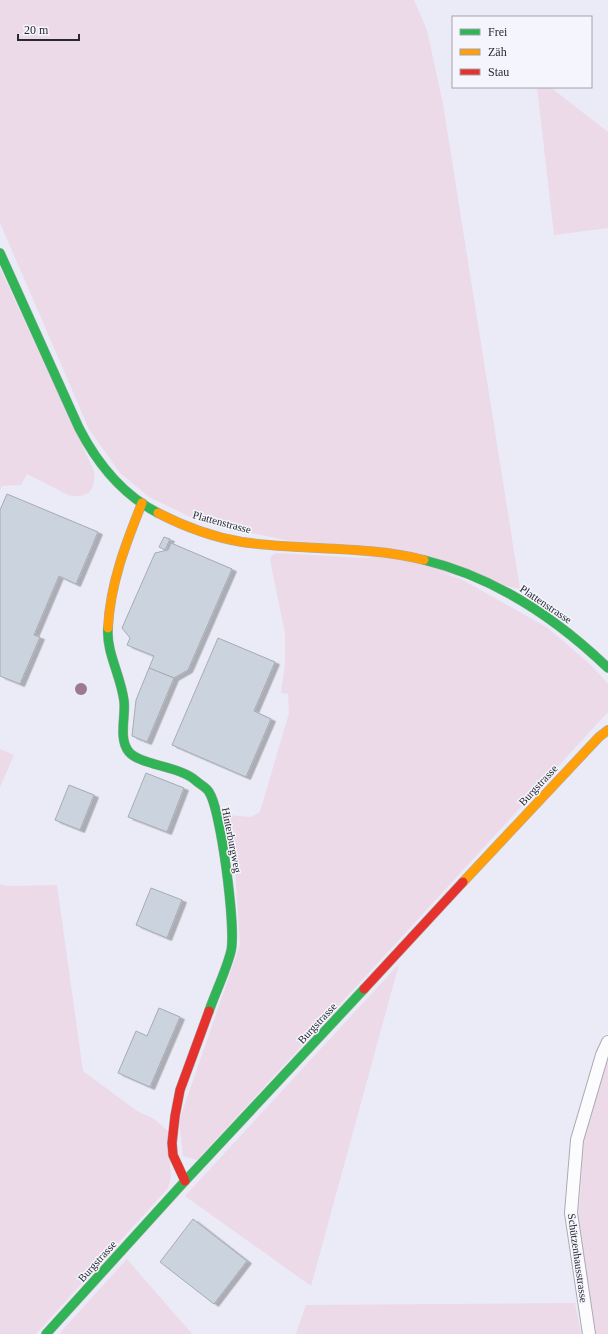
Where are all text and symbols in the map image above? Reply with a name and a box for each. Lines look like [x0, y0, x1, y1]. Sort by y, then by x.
scale bar [18, 16, 79, 42]
legend [452, 16, 592, 88]
text: 20 m [24, 23, 49, 37]
text: Frei [488, 25, 508, 39]
text: Zäh [488, 45, 507, 59]
text: Stau [488, 65, 509, 79]
street label: Plattenstrasse [192, 508, 253, 536]
street label: Plattenstrasse [518, 582, 574, 626]
street label: Burgstrasse [516, 762, 560, 808]
street label: Hinterburgweg [220, 806, 244, 874]
street label: Burgstrasse [295, 1000, 339, 1046]
street label: Schützenhausstrasse [566, 1213, 590, 1303]
street label: Burgstrasse [75, 1238, 119, 1284]

